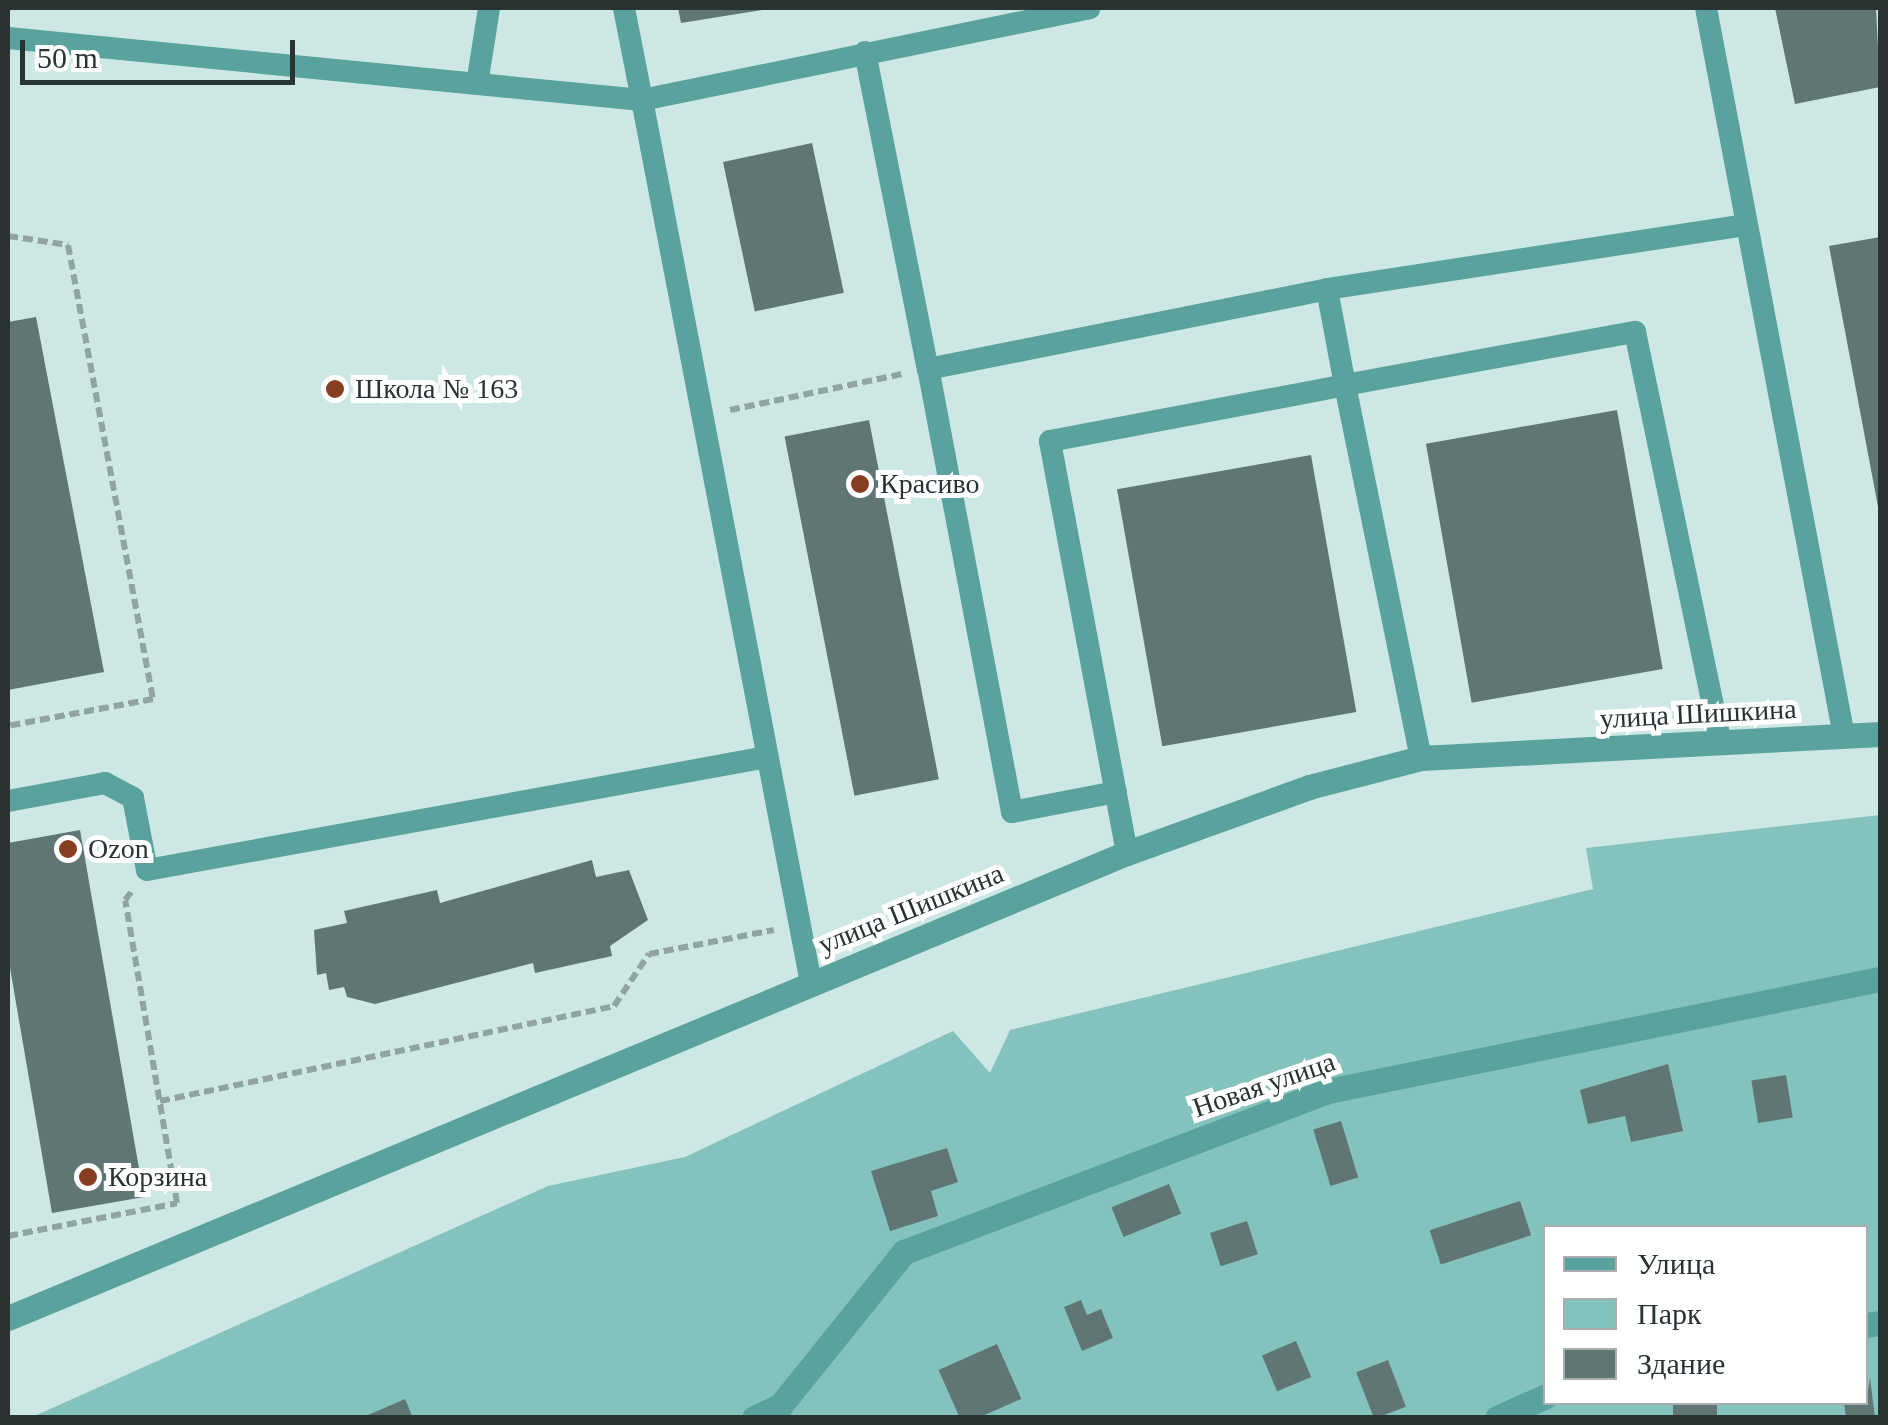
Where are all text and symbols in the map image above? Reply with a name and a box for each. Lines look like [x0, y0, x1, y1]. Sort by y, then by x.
scale bar [25, 20, 300, 82]
text: 50 m [37, 41, 98, 74]
place label: Школа № 163 [355, 372, 518, 406]
marker: Школа № 163 [324, 378, 346, 400]
place label: Красиво [880, 467, 980, 501]
marker: Красиво [849, 473, 871, 495]
street label: улица Шишкина [1599, 692, 1797, 736]
place label: Ozon [88, 832, 149, 866]
marker: Ozon [57, 838, 79, 860]
street label: улица Шишкина [813, 857, 1009, 961]
street label: Новая улица [1188, 1045, 1340, 1125]
place label: Корзина [108, 1160, 207, 1194]
marker: Корзина [77, 1166, 99, 1188]
legend [1543, 1225, 1868, 1405]
text: Улица [1637, 1247, 1715, 1280]
text: Парк [1637, 1297, 1702, 1330]
text: Здание [1637, 1347, 1725, 1380]

